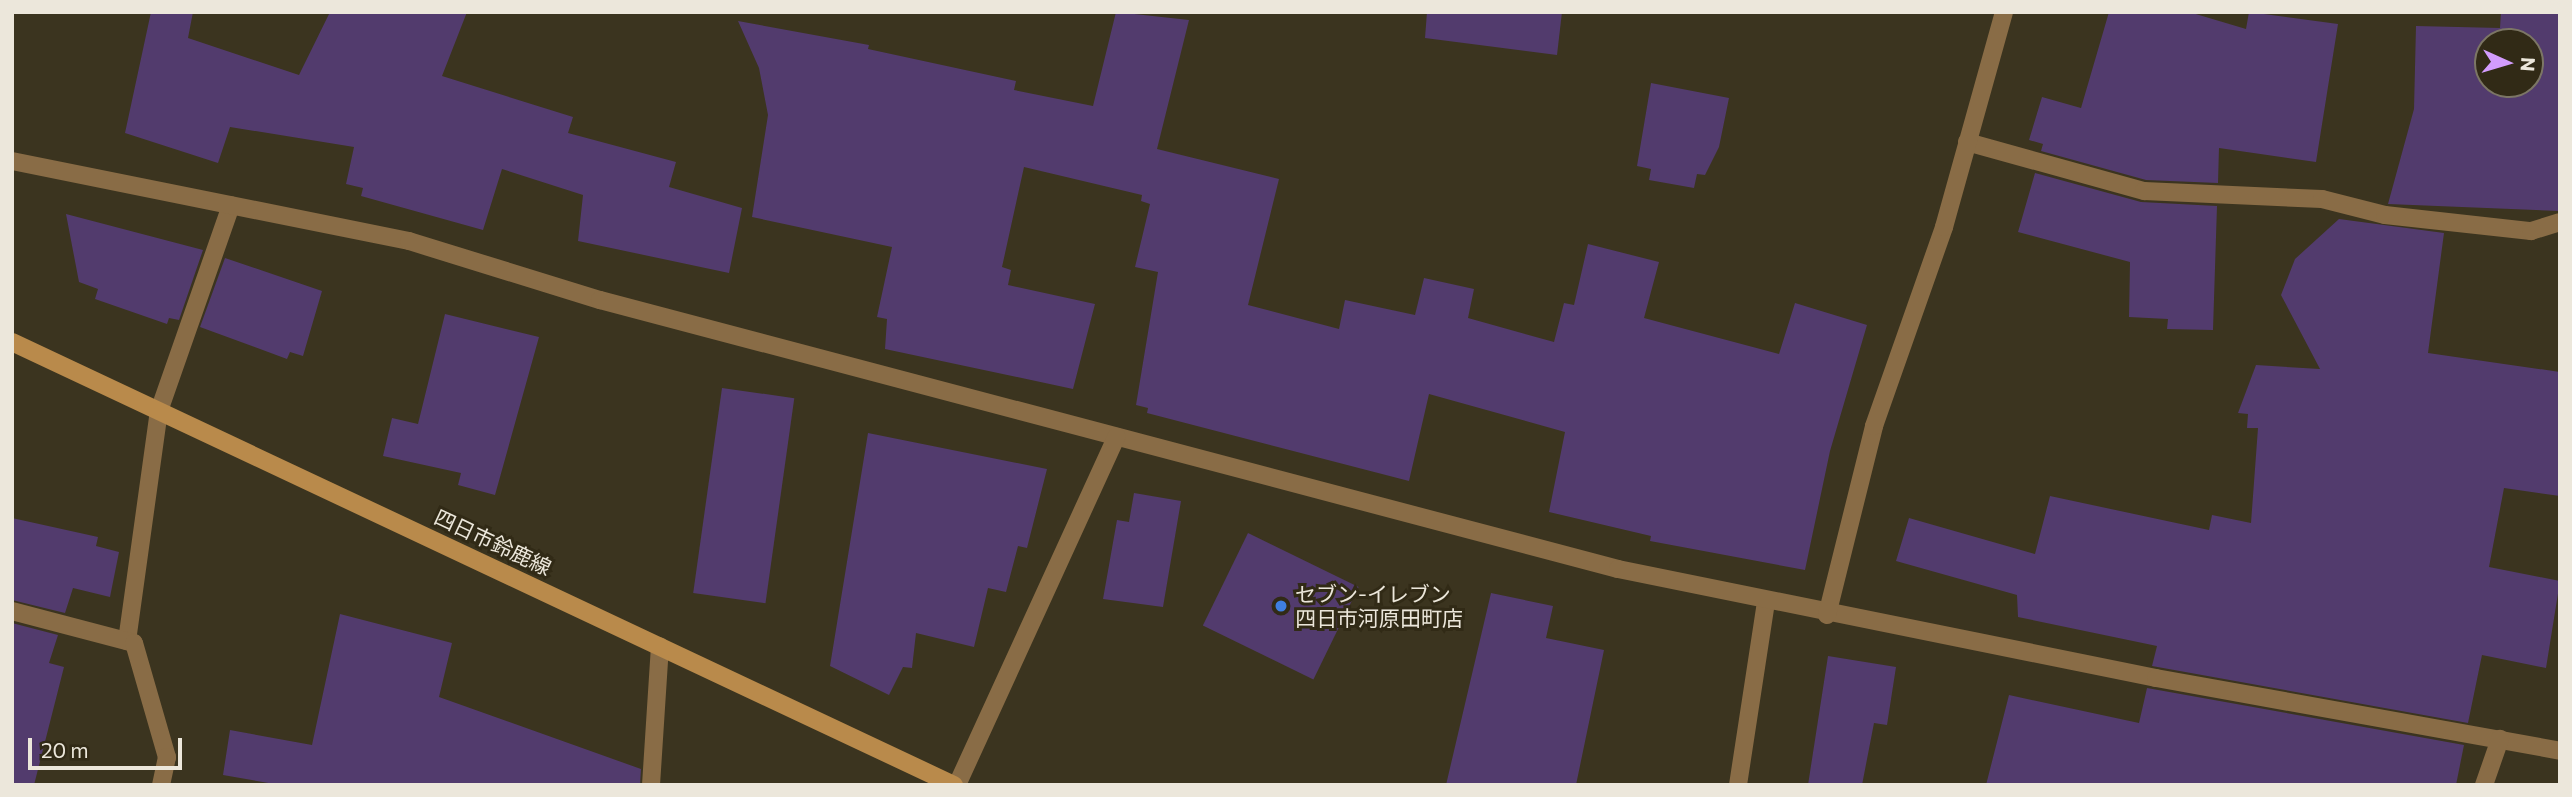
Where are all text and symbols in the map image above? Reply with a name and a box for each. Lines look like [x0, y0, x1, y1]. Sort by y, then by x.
north arrow [2474, 28, 2544, 98]
text: N [2516, 56, 2540, 72]
street label: 四日市鈴鹿線 [431, 504, 555, 580]
place label: セブン-イレブン 四日市河原田町店 [1295, 581, 1463, 631]
marker: セブン-イレブン 四日市河原田町店 [1273, 598, 1289, 614]
scale bar [32, 724, 186, 768]
text: 20 m [41, 737, 89, 762]

